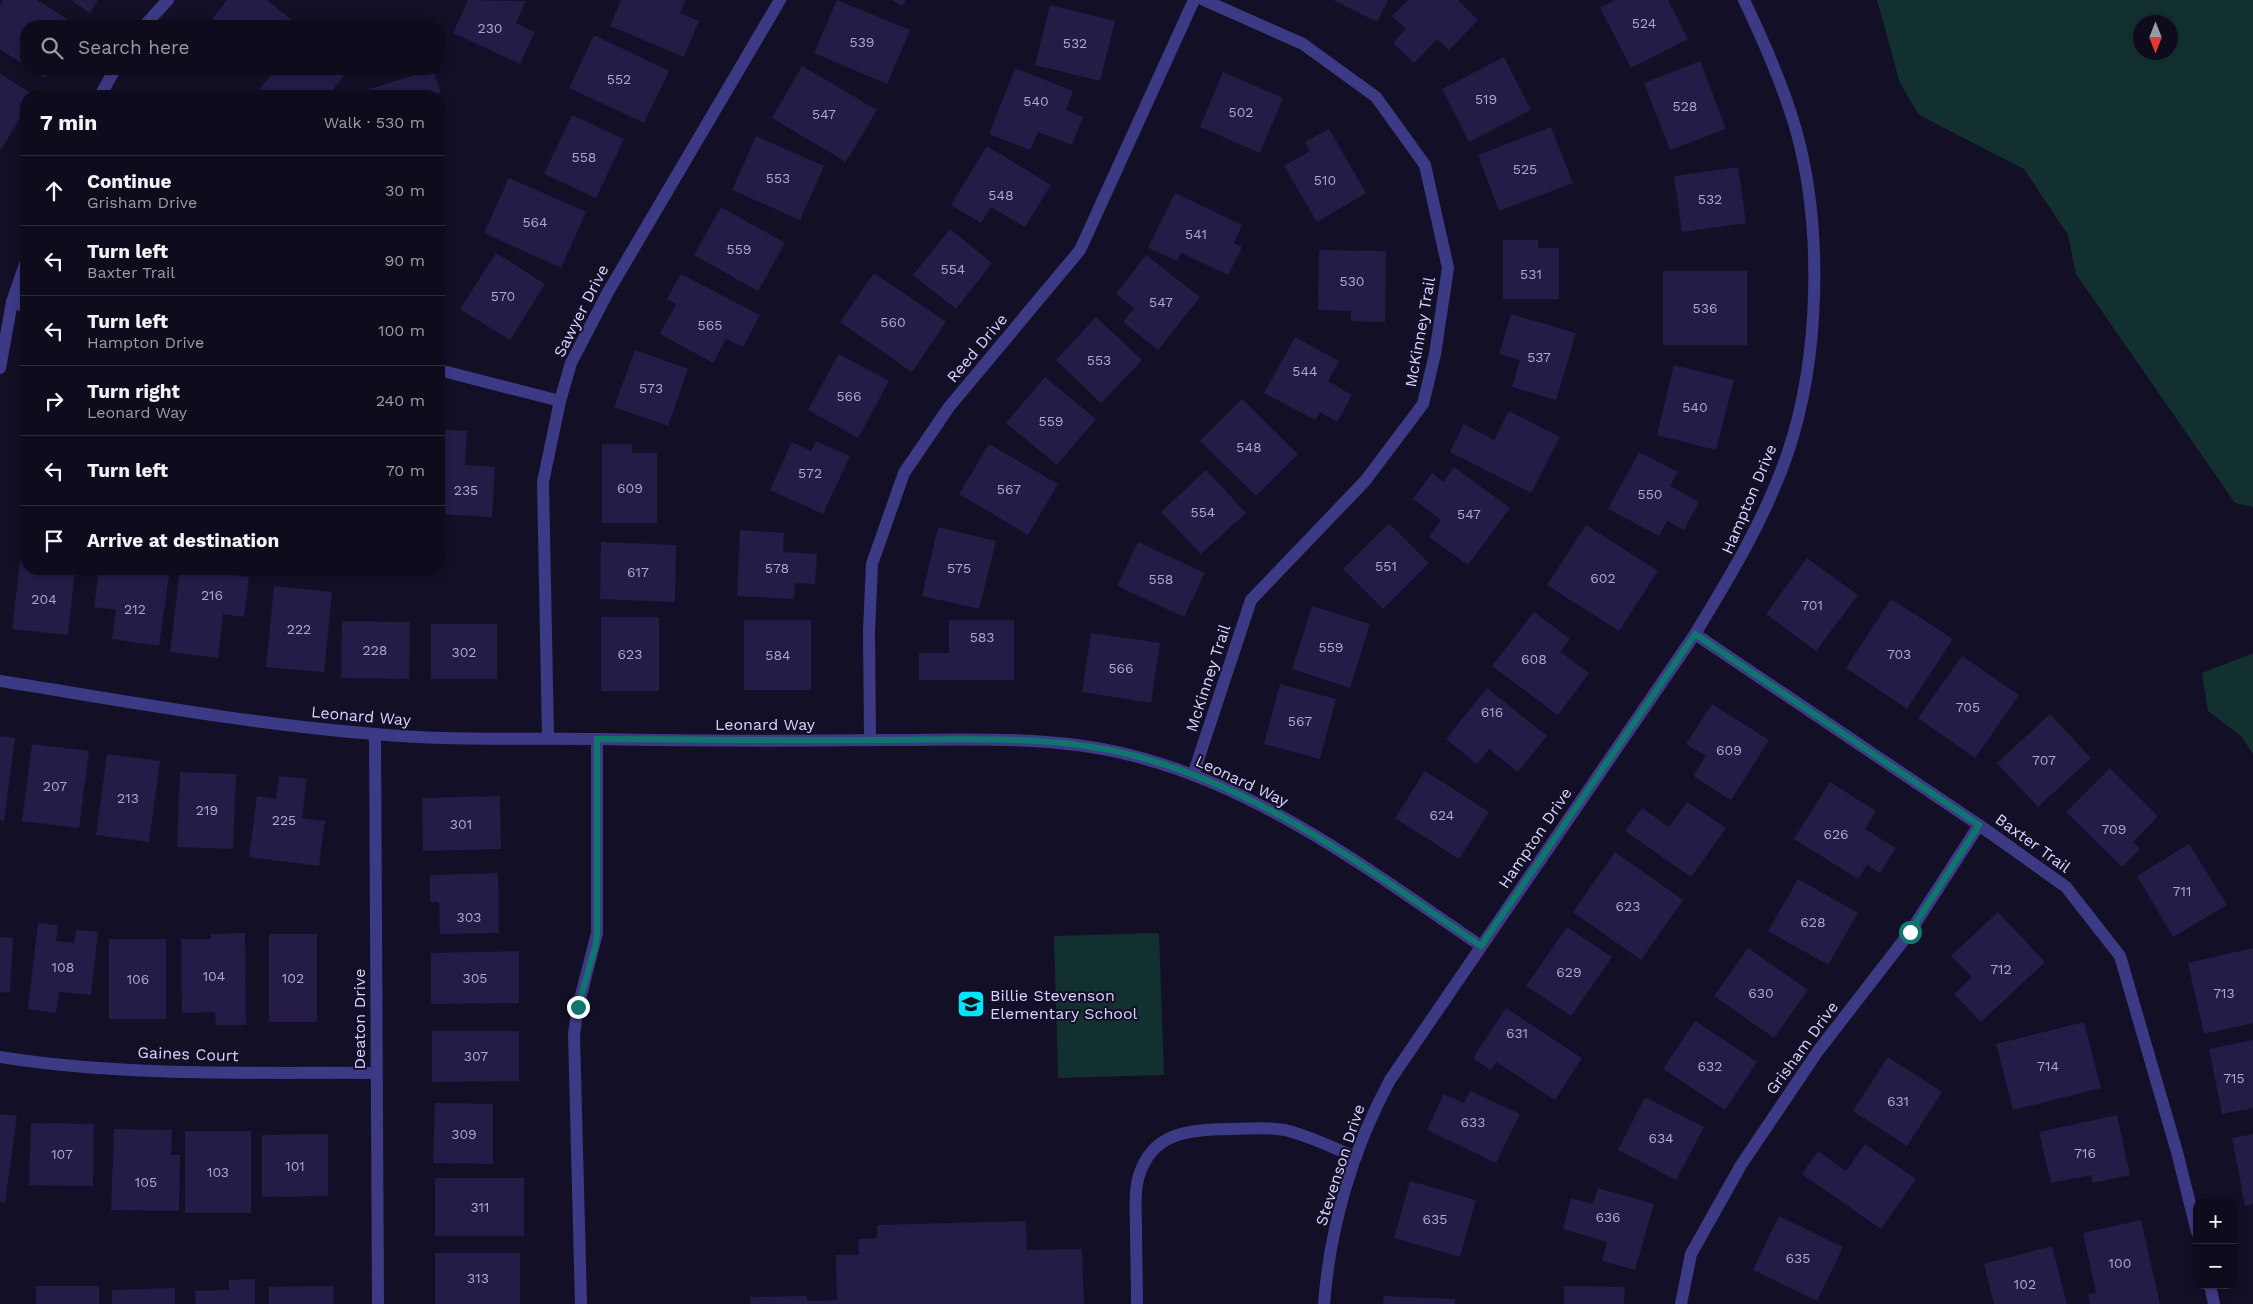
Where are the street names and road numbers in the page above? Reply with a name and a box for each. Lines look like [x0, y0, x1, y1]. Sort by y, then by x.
street label: Sawyer Drive [550, 262, 612, 360]
street label: McKinney Trail [1401, 275, 1439, 389]
street label: Reed Drive [943, 310, 1011, 386]
street label: Hampton Drive [1717, 441, 1781, 557]
street label: McKinney Trail [1182, 622, 1234, 734]
street label: Leonard Way [310, 702, 412, 730]
street label: Leonard Way [715, 715, 816, 734]
street label: Leonard Way [1193, 751, 1292, 811]
street label: Hampton Drive [1494, 784, 1576, 892]
street label: Baxter Trail [1992, 809, 2074, 877]
street label: Deaton Drive [350, 969, 369, 1069]
street label: Grisham Drive [1762, 998, 1842, 1098]
street label: Gaines Court [137, 1043, 239, 1065]
street label: Stevenson Drive [1311, 1102, 1369, 1228]

